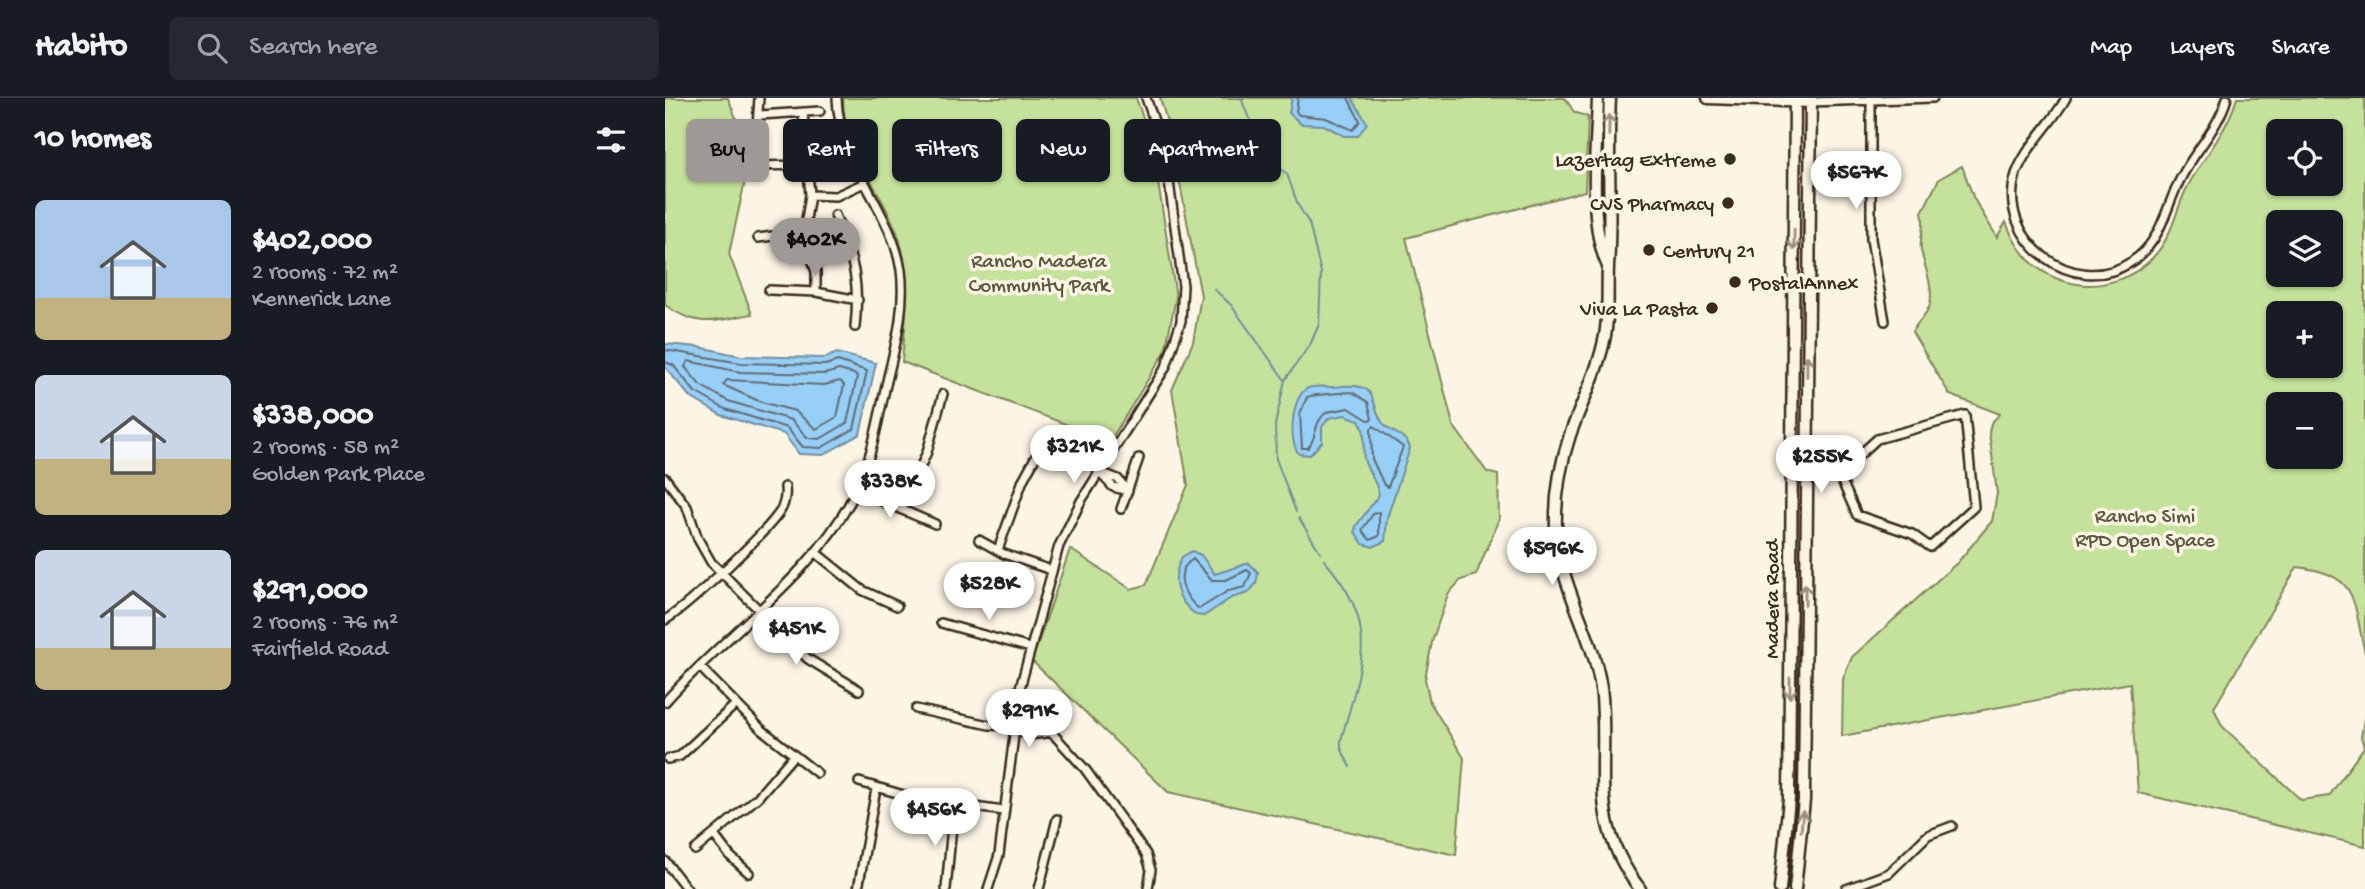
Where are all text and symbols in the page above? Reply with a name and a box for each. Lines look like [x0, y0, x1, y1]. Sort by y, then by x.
search box [169, 17, 659, 80]
text: Habito [35, 29, 127, 67]
icon: search [193, 29, 231, 67]
text: Search here [249, 33, 377, 64]
text: Map [2090, 34, 2132, 63]
text: Layers [2170, 34, 2234, 63]
text: Share [2272, 34, 2330, 63]
one-way arrow [1602, 114, 1616, 137]
chip: Buy [686, 119, 769, 182]
chip: Rent [783, 119, 878, 182]
chip: Filters [892, 119, 1002, 182]
chip: New [1016, 119, 1110, 182]
chip: Apartment [1124, 119, 1281, 182]
map controls [2266, 119, 2343, 469]
button: locate [2266, 119, 2343, 196]
icon: filters [592, 121, 630, 159]
text: 10 homes [35, 123, 151, 158]
place label: Lazertag Extreme [1555, 150, 1717, 175]
marker: Lazertag Extreme [1722, 151, 1738, 167]
pin: $567K [1807, 152, 1905, 211]
text: $567K [1827, 160, 1885, 187]
place label: CVS Pharmacy [1590, 194, 1714, 219]
marker: CVS Pharmacy [1720, 195, 1736, 211]
button: layers [2266, 210, 2343, 287]
pin: $402K [766, 218, 864, 278]
text: $402,000 [252, 225, 372, 260]
text: $402K [786, 227, 844, 254]
icon: home [91, 228, 175, 312]
one-way arrow [1787, 228, 1801, 251]
place label: Century 21 [1663, 241, 1755, 266]
marker: Century 21 [1641, 242, 1657, 258]
park label: Rancho Madera Community Park [969, 251, 1112, 300]
text: 2 rooms · 72 m² [252, 260, 398, 287]
place label: PostalAnnex [1748, 273, 1858, 298]
marker: PostalAnnex [1727, 274, 1743, 290]
text: Kennerick Lane [252, 287, 391, 314]
place label: Viva La Pasta [1579, 299, 1699, 324]
marker: Viva La Pasta [1704, 300, 1720, 316]
button: + [2266, 301, 2343, 378]
one-way arrow [1800, 355, 1814, 378]
button: − [2266, 392, 2343, 469]
text: $338,000 [252, 400, 374, 435]
icon: home [91, 403, 175, 487]
pin: $321K [1025, 426, 1123, 485]
text: $321K [1046, 434, 1102, 461]
text: 2 rooms · 58 m² [252, 435, 399, 462]
pin: $255K [1772, 436, 1870, 495]
text: $255K [1792, 444, 1850, 471]
pin: $338K [841, 460, 939, 520]
text: Golden Park Place [252, 462, 425, 489]
text: $338K [860, 469, 920, 496]
park label: Rancho Simi RPD Open Space [2075, 506, 2216, 555]
pin: $596K [1503, 528, 1601, 587]
text: $596K [1523, 536, 1581, 563]
street label: Madera Road [1762, 538, 1787, 659]
pin: $528K [940, 562, 1038, 622]
text: $528K [960, 571, 1018, 598]
text: $291,000 [252, 575, 368, 610]
icon: home [91, 578, 175, 662]
one-way arrow [1798, 583, 1812, 606]
pin: $451K [747, 608, 845, 667]
text: 2 rooms · 76 m² [252, 610, 398, 637]
text: $451K [768, 616, 824, 643]
text: Fairfield Road [252, 637, 388, 664]
one-way arrow [1783, 676, 1797, 699]
pin: $291K [980, 690, 1078, 749]
text: $291K [1001, 698, 1057, 725]
pin: $456K [886, 788, 984, 848]
text: $456K [906, 797, 964, 824]
one-way arrow [1796, 810, 1809, 833]

